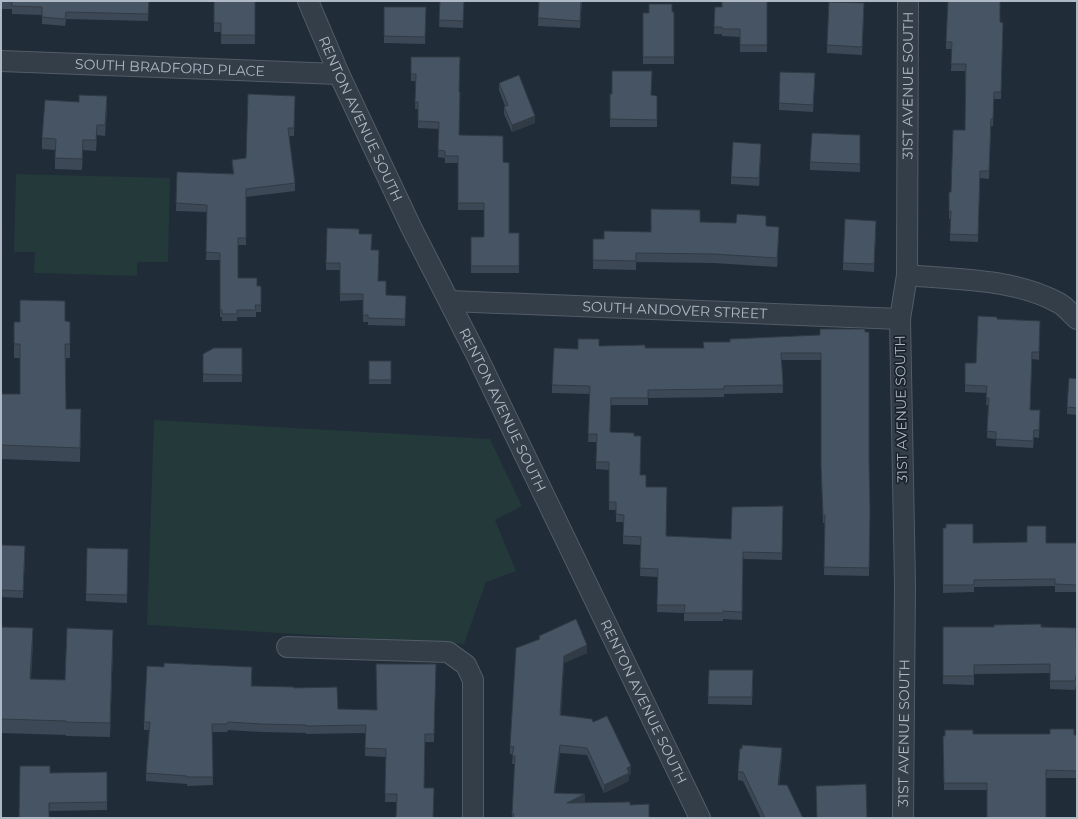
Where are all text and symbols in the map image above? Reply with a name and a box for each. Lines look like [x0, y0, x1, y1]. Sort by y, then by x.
street label: 31ST AVENUE SOUTH [898, 12, 917, 160]
street label: RENTON AVENUE SOUTH [315, 33, 407, 204]
street label: SOUTH BRADFORD PLACE [75, 55, 265, 80]
street label: SOUTH ANDOVER STREET [582, 297, 768, 323]
street label: RENTON AVENUE SOUTH [455, 325, 550, 495]
street label: 31ST AVENUE SOUTH [891, 335, 911, 483]
street label: RENTON AVENUE SOUTH [596, 616, 691, 787]
street label: 31ST AVENUE SOUTH [894, 659, 913, 807]

